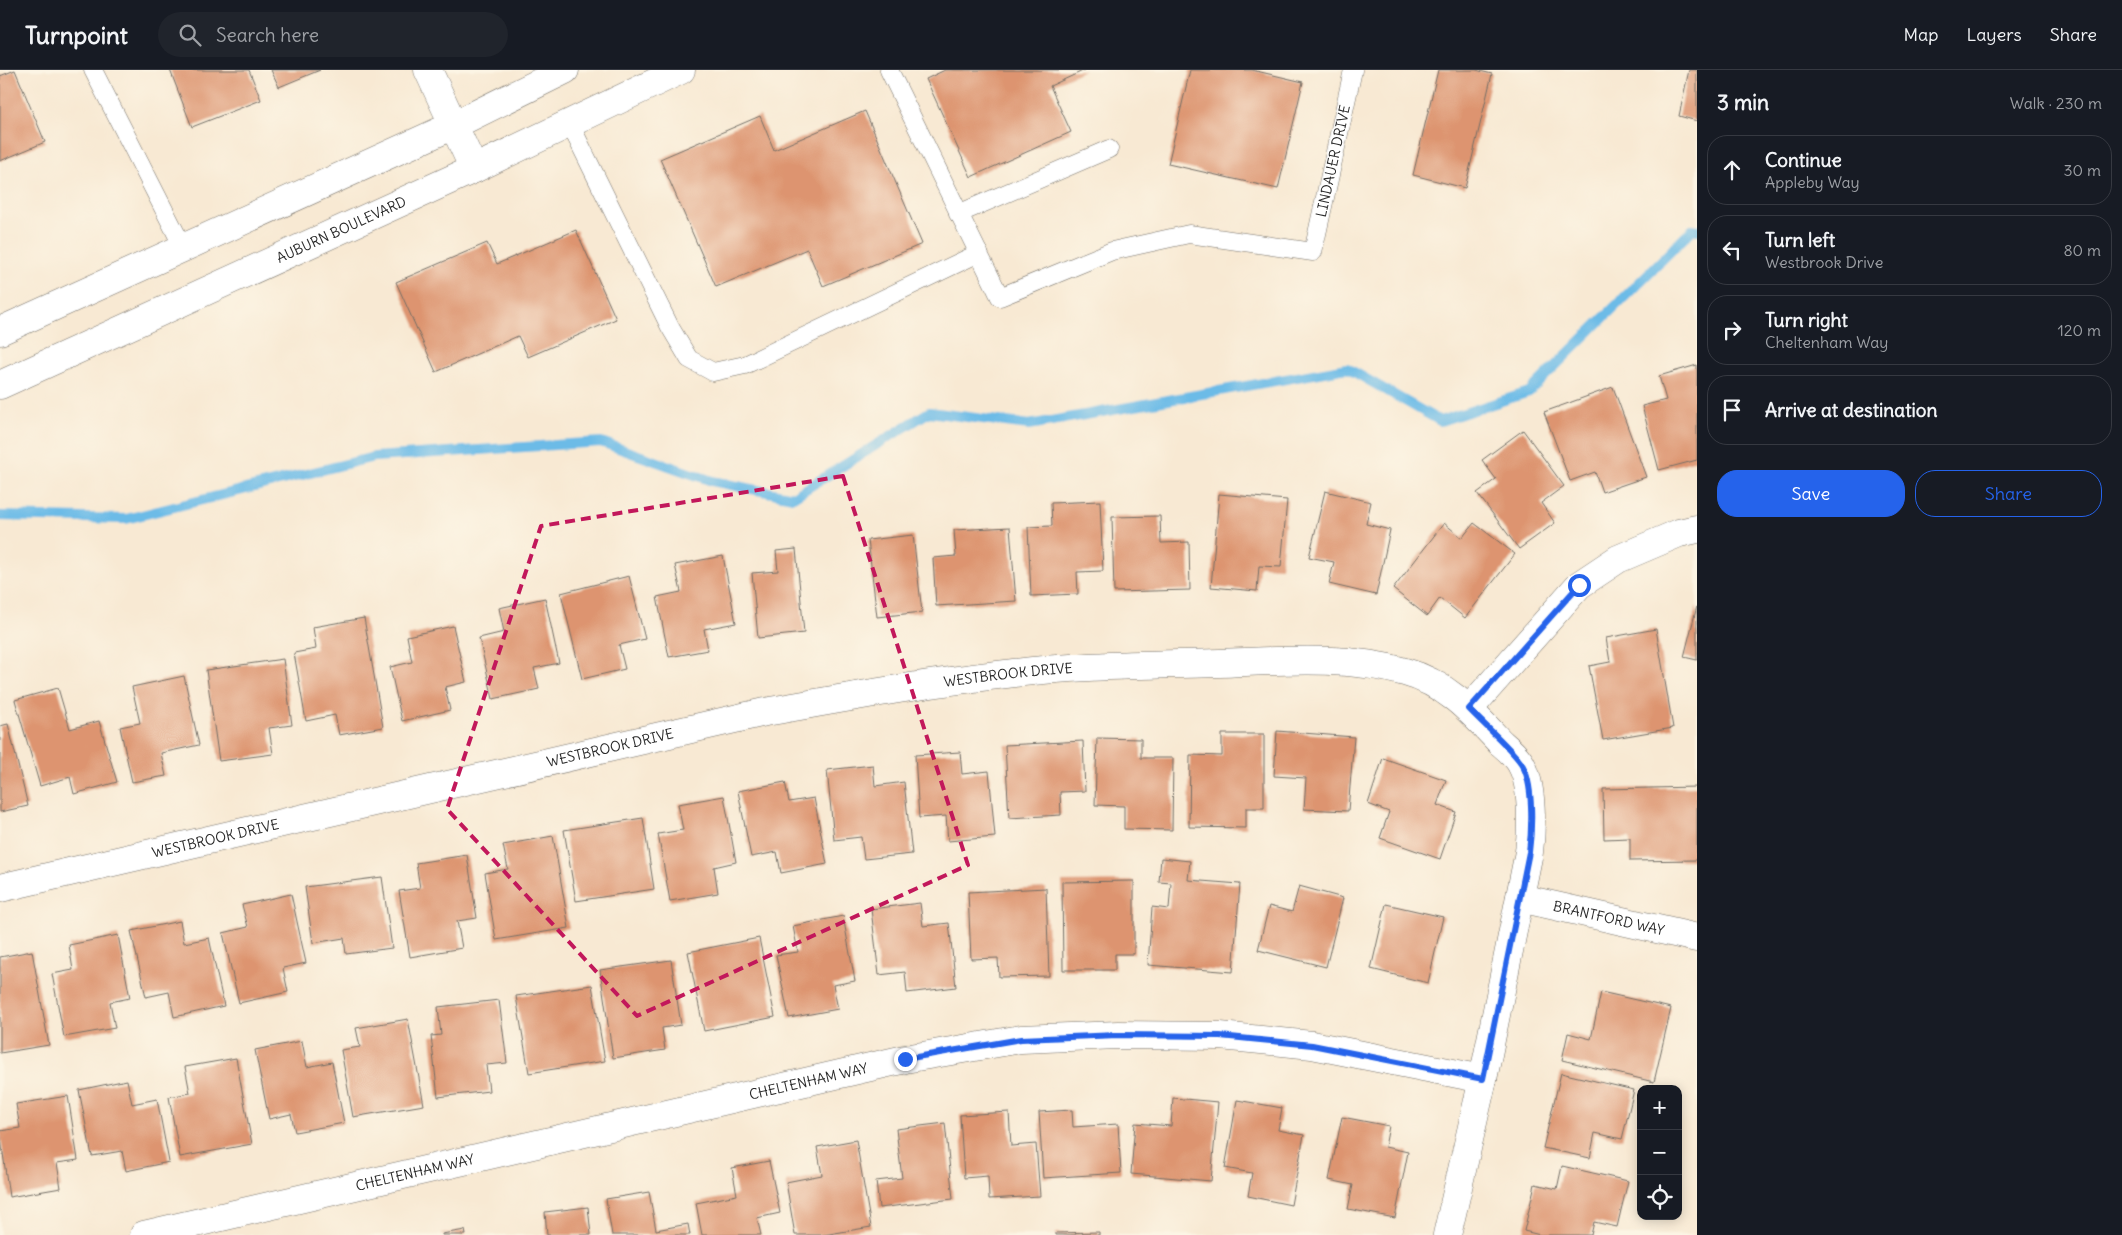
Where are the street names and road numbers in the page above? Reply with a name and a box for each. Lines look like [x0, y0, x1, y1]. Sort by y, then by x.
street label: LINDAUER DRIVE [1312, 103, 1354, 219]
street label: AUBURN BOULEVARD [273, 192, 409, 267]
street label: WESTBROOK DRIVE [942, 659, 1073, 691]
street label: WESTBROOK DRIVE [545, 724, 675, 771]
street label: WESTBROOK DRIVE [150, 815, 281, 862]
street label: BRANTFORD WAY [1551, 897, 1666, 939]
street label: CHELTENHAM WAY [747, 1059, 870, 1104]
street label: CHELTENHAM WAY [354, 1150, 476, 1195]

